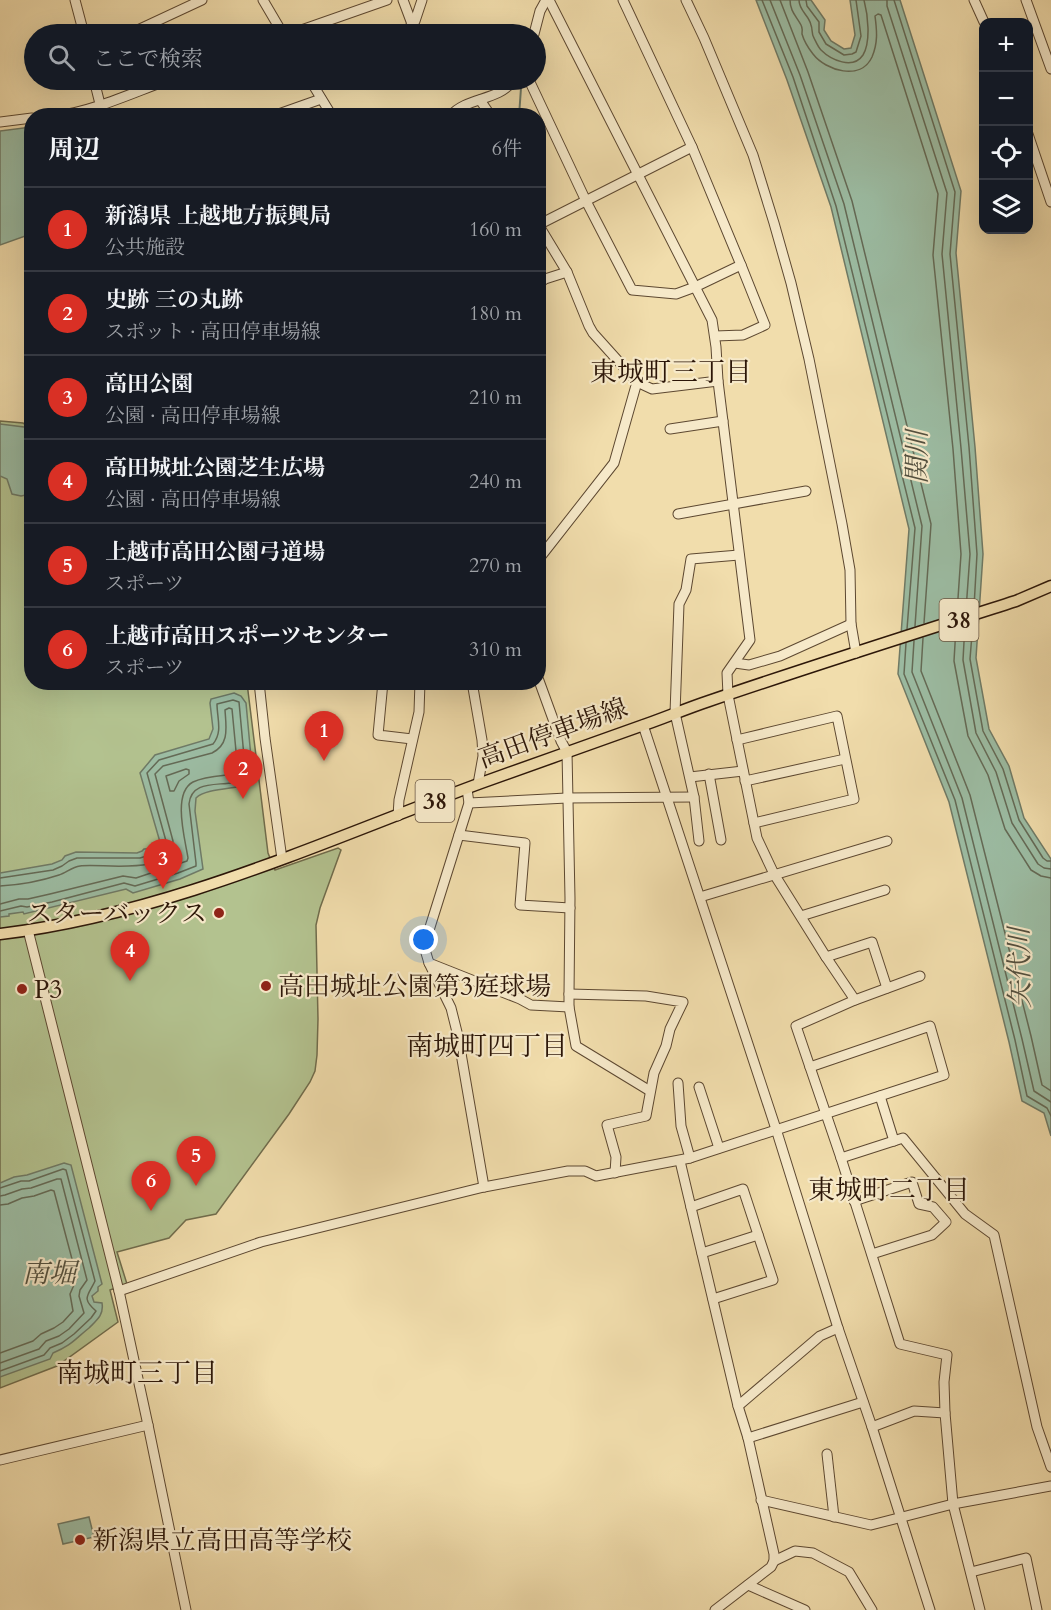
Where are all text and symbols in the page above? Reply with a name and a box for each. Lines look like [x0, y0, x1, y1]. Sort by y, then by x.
map controls [979, 18, 1033, 234]
button: + [979, 18, 1033, 72]
search box [24, 24, 546, 90]
icon: search [45, 41, 78, 74]
text: ここで検索 [93, 44, 203, 74]
button: − [979, 72, 1033, 126]
button: locate [979, 126, 1033, 180]
text: 周辺 [48, 132, 100, 167]
text: 6件 [492, 135, 522, 162]
button: layers [979, 180, 1033, 234]
text: 新潟県 上越地方振興局 [105, 201, 331, 231]
text: 1 [62, 216, 73, 243]
text: 160 m [469, 216, 522, 243]
text: 公共施設 [105, 234, 185, 261]
text: 史跡 三の丸跡 [105, 285, 243, 315]
text: 2 [62, 300, 73, 327]
text: 180 m [469, 300, 522, 327]
text: スポット · 高田停車場線 [105, 318, 321, 345]
district label: 東城町三丁目 [590, 354, 752, 391]
text: 高田公園 [105, 369, 193, 399]
text: 3 [62, 384, 73, 411]
text: 210 m [469, 384, 522, 411]
text: 公園 · 高田停車場線 [105, 402, 281, 429]
water label: 関川 [899, 427, 936, 484]
text: 高田城址公園芝生広場 [105, 453, 325, 483]
text: 4 [62, 468, 73, 495]
text: 240 m [469, 468, 522, 495]
text: 公園 · 高田停車場線 [105, 486, 281, 513]
text: 上越市高田公園弓道場 [105, 537, 325, 567]
text: 5 [62, 552, 73, 579]
text: 270 m [469, 552, 522, 579]
text: スポーツ [105, 570, 184, 597]
road number: 38 [940, 599, 978, 641]
text: 上越市高田スポーツセンター [105, 621, 389, 651]
text: 6 [62, 636, 73, 663]
text: 310 m [469, 636, 522, 663]
text: スポーツ [105, 654, 184, 681]
street label: 高田停車場線 [474, 690, 632, 776]
pin: 1 [304, 712, 344, 761]
pin: 2 [224, 750, 262, 799]
road number: 38 [416, 780, 454, 822]
pin: 3 [144, 840, 182, 889]
place label: スターバックス [27, 896, 207, 931]
marker: スターバックス [212, 906, 226, 920]
water label: 矢代川 [1001, 924, 1039, 1009]
your location [409, 925, 438, 954]
pin: 4 [110, 932, 150, 981]
place label: 高田城址公園第3庭球場 [278, 969, 551, 1004]
place label: P3 [34, 972, 63, 1007]
marker: 高田城址公園第3庭球場 [259, 979, 273, 993]
marker: P3 [15, 982, 29, 996]
district label: 南城町四丁目 [406, 1028, 568, 1065]
pin: 5 [176, 1136, 216, 1186]
pin: 6 [132, 1162, 170, 1211]
district label: 東城町二丁目 [808, 1172, 970, 1209]
water label: 南堀 [22, 1255, 80, 1292]
district label: 南城町三丁目 [56, 1355, 218, 1392]
place label: 新潟県立高田高等学校 [92, 1523, 352, 1558]
marker: 新潟県立高田高等学校 [73, 1533, 87, 1547]

